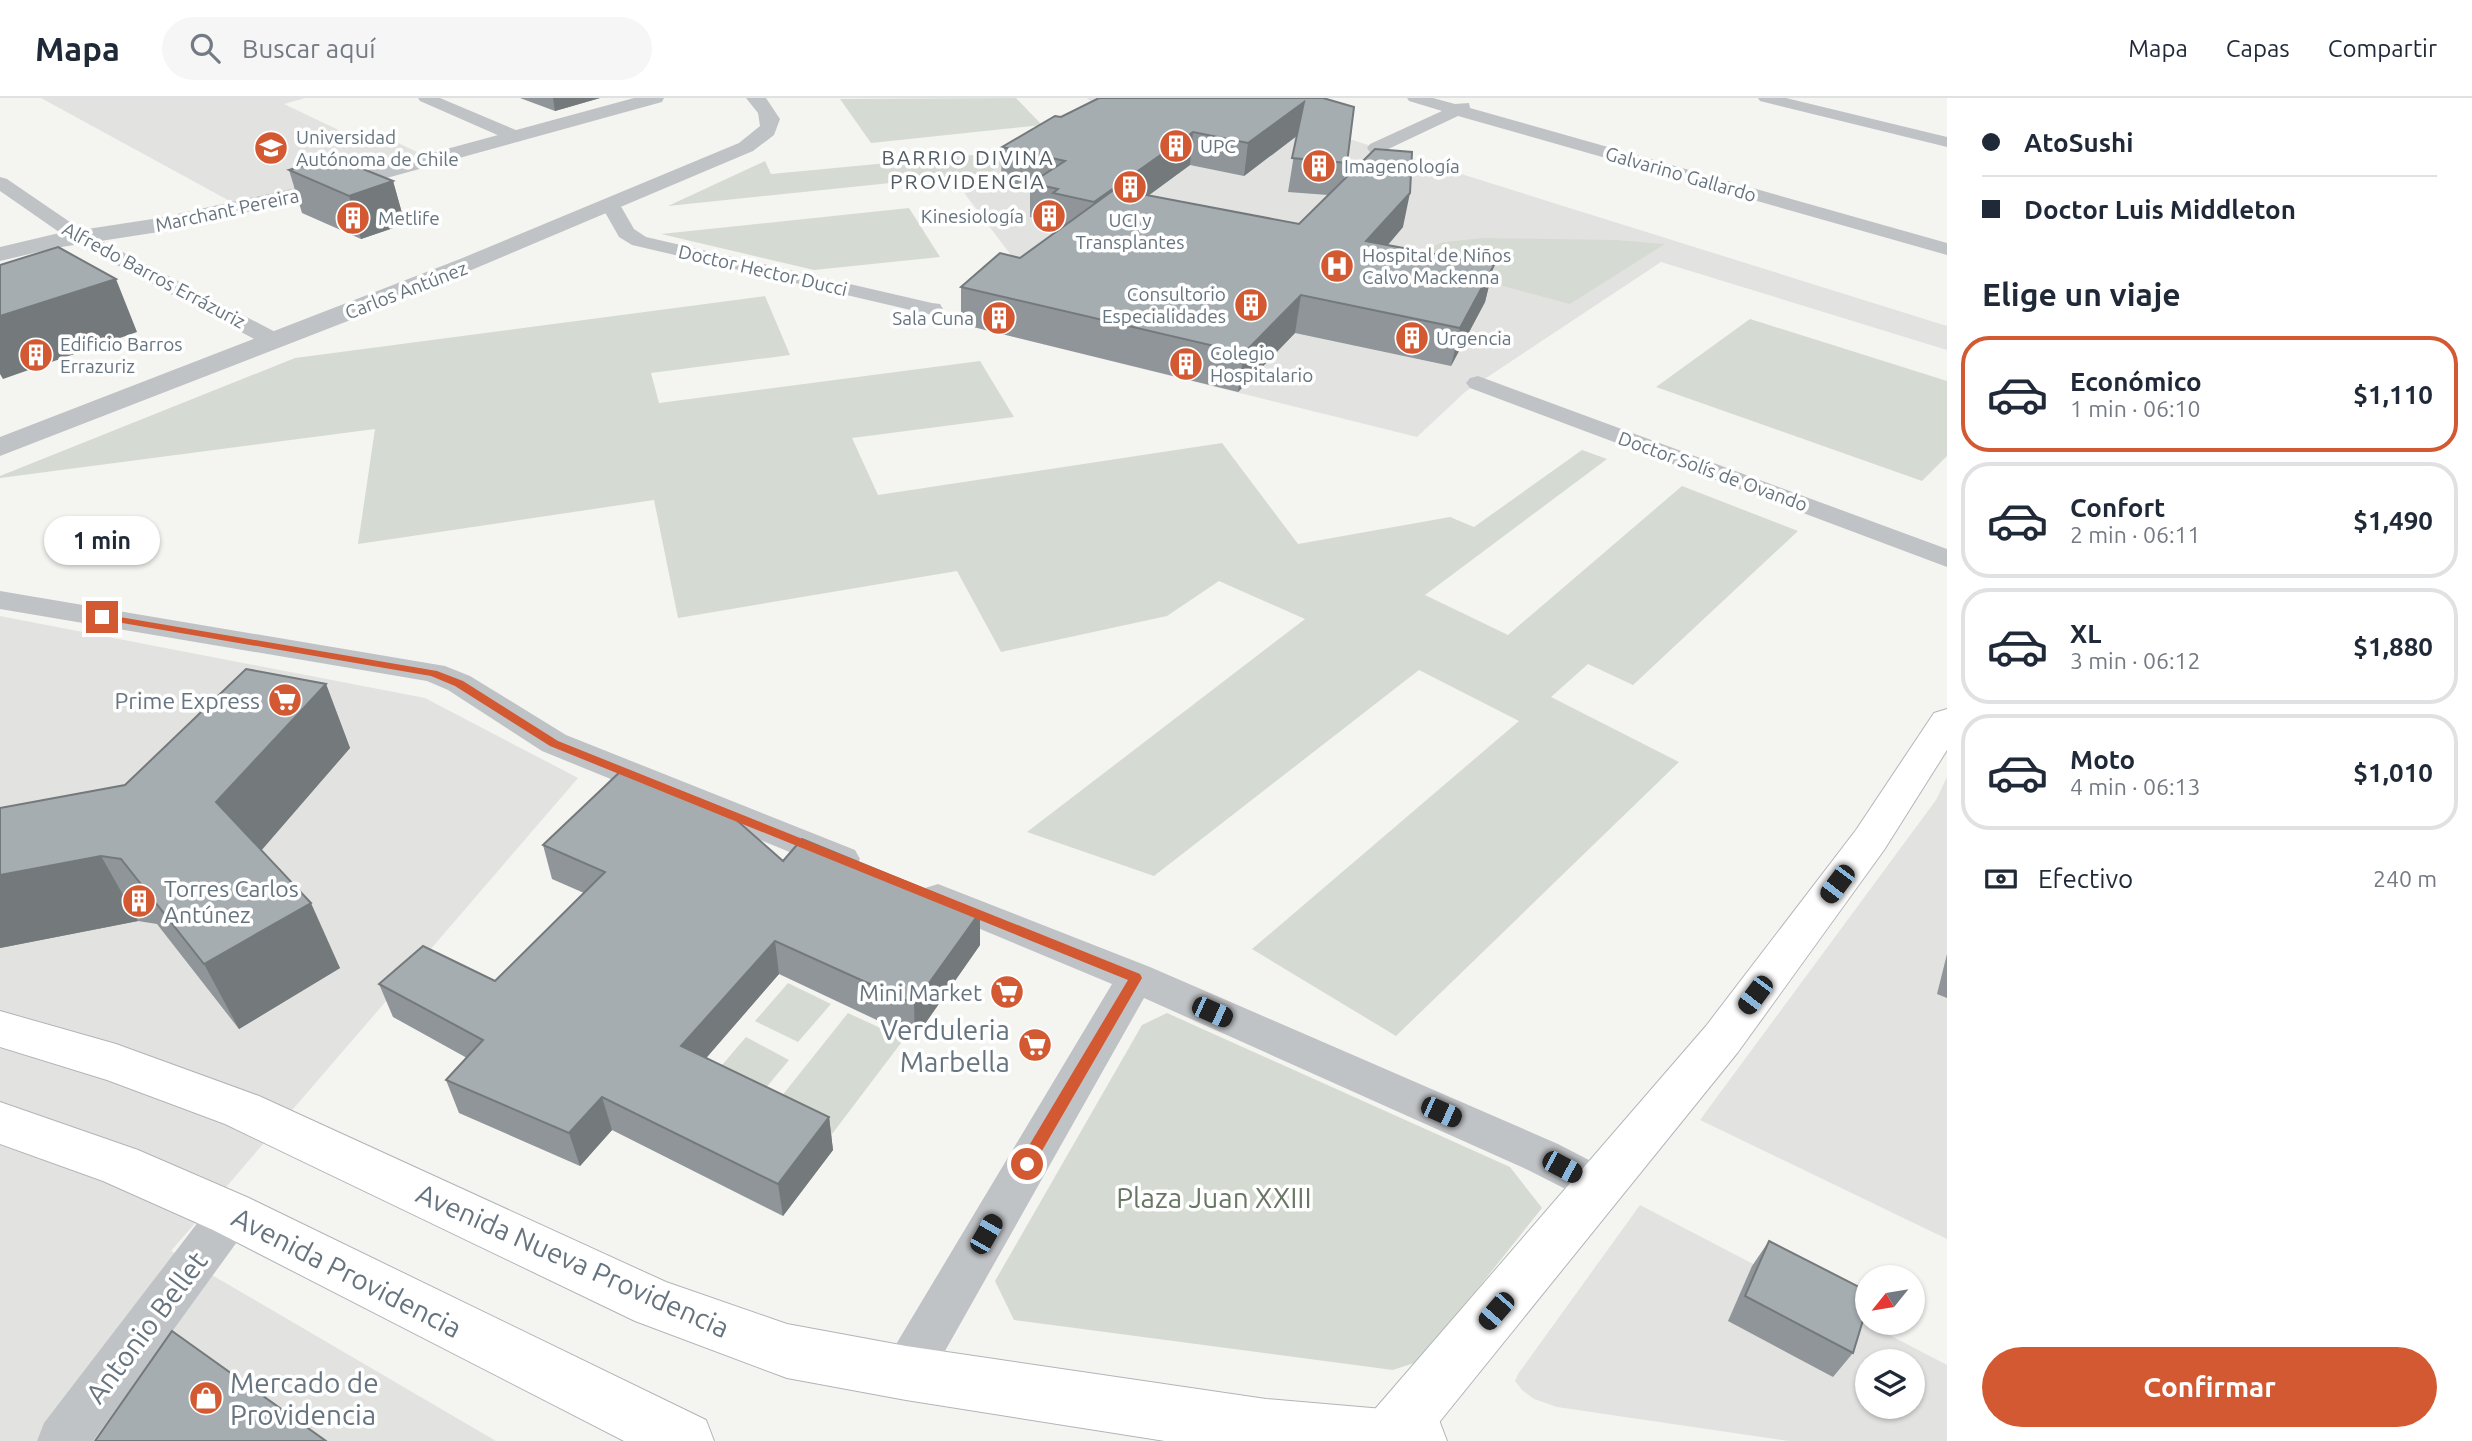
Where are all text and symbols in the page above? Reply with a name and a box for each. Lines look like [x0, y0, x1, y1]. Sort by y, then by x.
search box [162, 17, 652, 80]
icon: search [186, 29, 224, 67]
text: Mapa [35, 30, 120, 67]
text: Buscar aquí [242, 34, 376, 63]
text: Mapa [2128, 35, 2188, 62]
text: Capas [2226, 35, 2290, 62]
text: Compartir [2328, 35, 2437, 62]
place label: Universidad Autónoma de Chile [296, 126, 459, 170]
building icon: UPC [1157, 127, 1195, 165]
text: AtoSushi [2024, 128, 2133, 157]
school or university icon: Universidad Autónoma de Chile [252, 129, 290, 167]
place label: UPC [1200, 135, 1236, 157]
street label: Galvarino Gallardo [1603, 142, 1759, 206]
district label: BARRIO DIVINA PROVIDENCIA [881, 145, 1055, 193]
building icon: Imagenología [1300, 147, 1338, 185]
place label: Imagenología [1344, 155, 1460, 177]
building icon: UCI y Transplantes [1111, 168, 1149, 206]
street label: Marchant Pereira [153, 184, 301, 236]
text: Doctor Luis Middleton [2024, 195, 2296, 224]
building icon: Kinesiología [1030, 197, 1068, 235]
building icon: Metlife [334, 199, 372, 237]
place label: Kinesiología [921, 205, 1024, 227]
place label: Metlife [378, 207, 440, 229]
place label: UCI y Transplantes [1076, 209, 1184, 253]
street label: Alfredo Barros Errázuriz [59, 217, 249, 333]
street label: Doctor Hector Ducci [676, 240, 850, 300]
place label: Hospital de Niños Calvo Mackenna [1362, 244, 1511, 288]
hospital icon: Hospital de Niños Calvo Mackenna [1318, 247, 1356, 285]
street label: Carlos Antúnez [342, 257, 470, 323]
text: Elige un viaje [1982, 276, 2181, 312]
place label: Consultorio Especialidades [1102, 283, 1226, 327]
building icon: Consultorio Especialidades [1232, 286, 1270, 324]
building icon: Sala Cuna [980, 299, 1018, 337]
place label: Sala Cuna [892, 307, 974, 329]
building icon: Urgencia [1393, 319, 1431, 357]
place label: Urgencia [1436, 327, 1512, 349]
place label: Edificio Barros Errazuriz [60, 333, 183, 377]
building icon: Edificio Barros Errazuriz [17, 336, 55, 374]
place label: Colegio Hospitalario [1210, 342, 1313, 386]
building icon: Colegio Hospitalario [1167, 345, 1205, 383]
icon: car [1986, 363, 2049, 426]
text: Económico [2070, 367, 2202, 396]
text: $1,110 [2353, 380, 2433, 409]
text: 1 min · 06:10 [2070, 396, 2201, 421]
street label: Doctor Solís de Ovando [1615, 427, 1811, 515]
icon: car [1986, 489, 2049, 552]
text: Confort [2070, 493, 2165, 522]
text: $1,490 [2353, 506, 2433, 535]
callout: 1 min [44, 516, 160, 564]
text: 2 min · 06:11 [2070, 522, 2201, 547]
text: 1 min [73, 528, 131, 553]
route end [86, 601, 118, 633]
icon: car [1986, 615, 2049, 678]
text: XL [2070, 619, 2101, 648]
text: $1,880 [2353, 632, 2433, 661]
text: 3 min · 06:12 [2070, 648, 2201, 673]
supermarket icon: Prime Express [266, 681, 304, 719]
place label: Prime Express [115, 688, 260, 713]
icon: car [1986, 741, 2049, 804]
text: Moto [2070, 745, 2135, 774]
text: $1,010 [2353, 758, 2433, 787]
text: 4 min · 06:13 [2070, 774, 2201, 799]
icon: cash [1982, 860, 2020, 898]
car [1816, 861, 1859, 907]
text: Efectivo [2038, 864, 2133, 893]
text: 240 m [2373, 866, 2437, 891]
place label: Torres Carlos Antúnez [164, 876, 299, 927]
building icon: Torres Carlos Antúnez [120, 882, 158, 920]
car [1734, 972, 1777, 1018]
supermarket icon: Mini Market [988, 973, 1026, 1011]
place label: Mini Market [859, 980, 982, 1005]
car [1189, 994, 1236, 1030]
place label: Verduleria Marbella [880, 1014, 1010, 1077]
supermarket icon: Verduleria Marbella [1016, 1026, 1054, 1064]
car [1418, 1094, 1465, 1130]
route start [1011, 1148, 1043, 1180]
car [1539, 1148, 1586, 1186]
street label: Avenida Nueva Providencia [412, 1177, 734, 1343]
park label: Plaza Juan XXIII [1116, 1182, 1312, 1213]
street label: Avenida Providencia [227, 1201, 467, 1343]
car [967, 1211, 1006, 1257]
street label: Antonio Bellet [79, 1245, 213, 1409]
north arrow [1855, 1265, 1925, 1335]
map controls [1855, 1265, 1925, 1419]
car [1475, 1288, 1518, 1334]
button: Confirmar [1982, 1347, 2437, 1427]
button: layers [1855, 1349, 1925, 1419]
place label: Mercado de Providencia [230, 1367, 379, 1430]
shop icon: Mercado de Providencia [187, 1379, 225, 1417]

